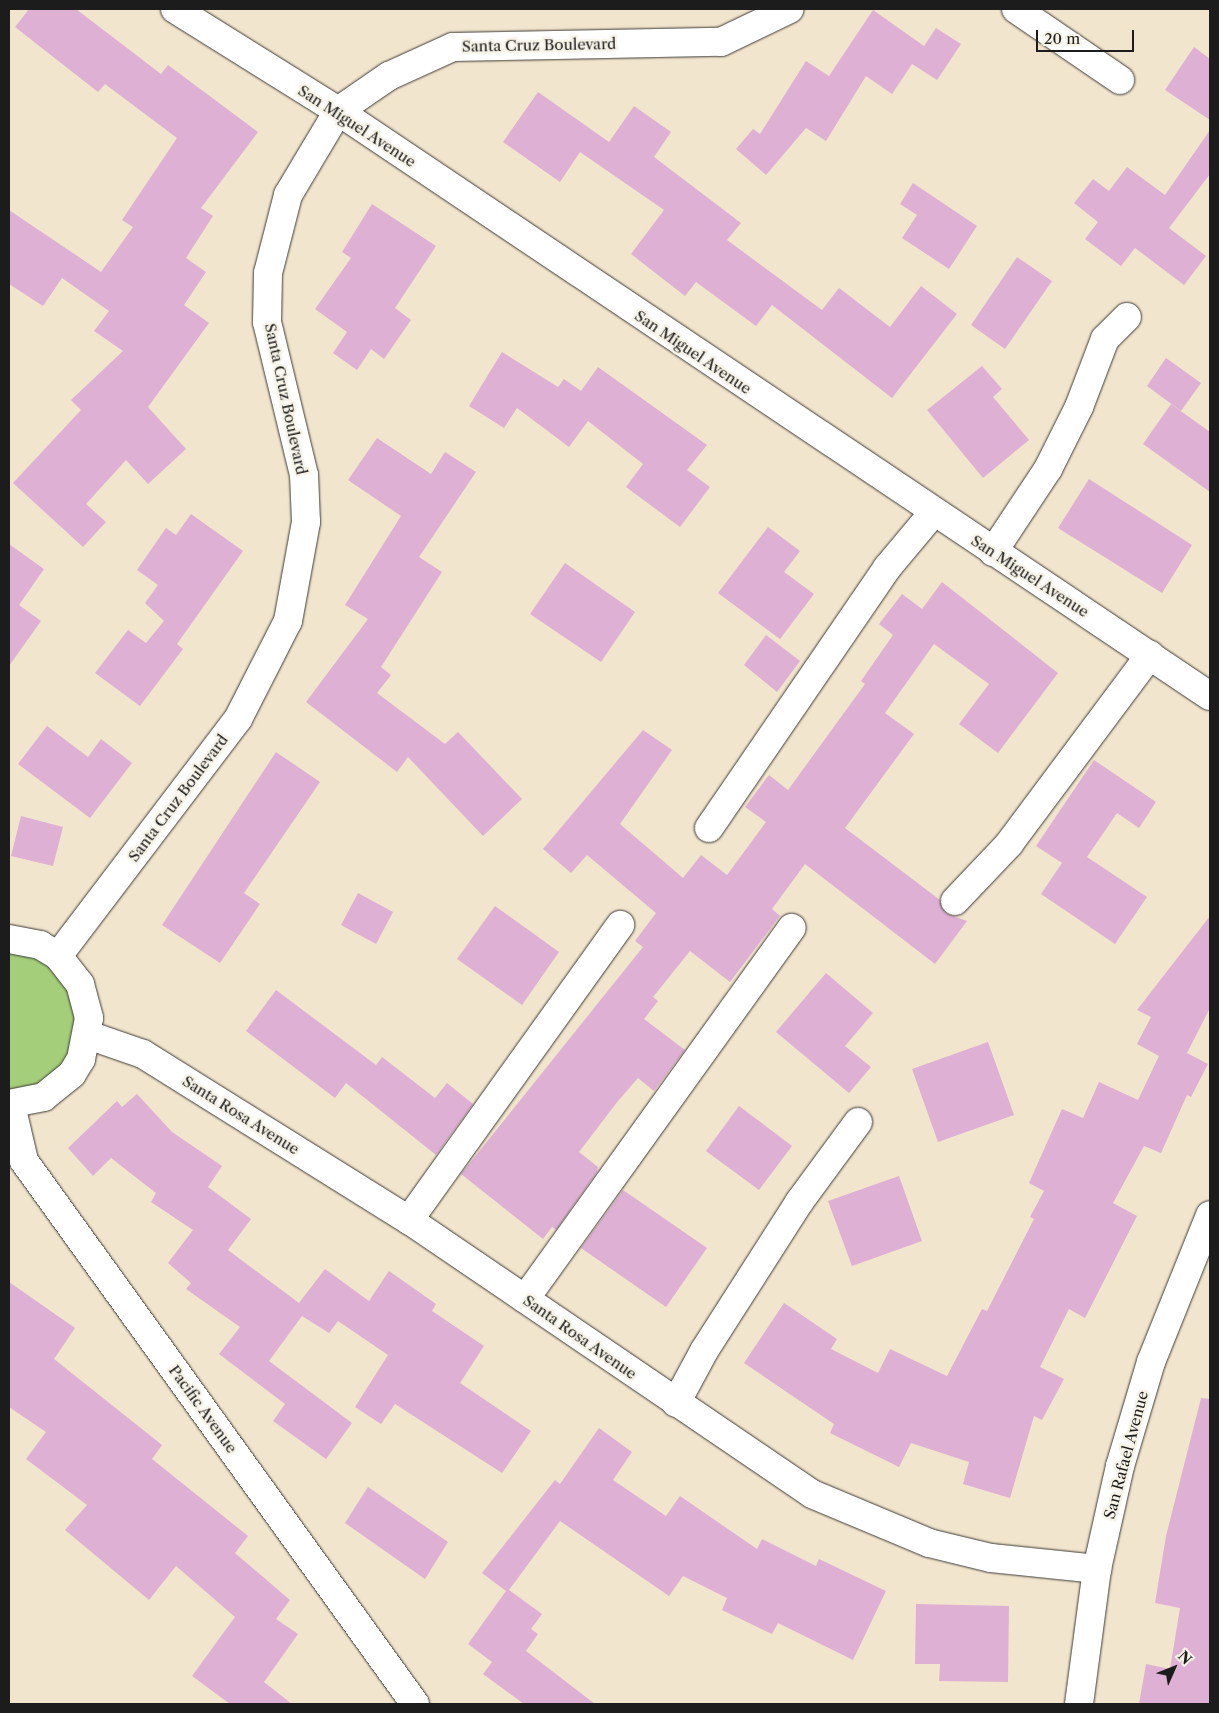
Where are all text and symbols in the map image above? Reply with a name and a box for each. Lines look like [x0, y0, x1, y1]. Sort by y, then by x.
scale bar [1039, 20, 1136, 52]
text: 20 m [1044, 29, 1080, 48]
street label: Santa Cruz Boulevard [462, 35, 616, 55]
street label: San Miguel Avenue [295, 81, 419, 171]
street label: San Miguel Avenue [631, 306, 755, 398]
street label: Santa Cruz Boulevard [261, 322, 311, 476]
street label: San Miguel Avenue [968, 531, 1092, 621]
street label: Santa Cruz Boulevard [124, 731, 232, 865]
street label: Santa Rosa Avenue [179, 1072, 303, 1158]
street label: Santa Rosa Avenue [519, 1291, 641, 1383]
street label: Pacific Avenue [165, 1361, 241, 1457]
street label: San Rafael Avenue [1100, 1389, 1152, 1521]
north arrow [1149, 1643, 1199, 1693]
text: N [1174, 1647, 1195, 1668]

